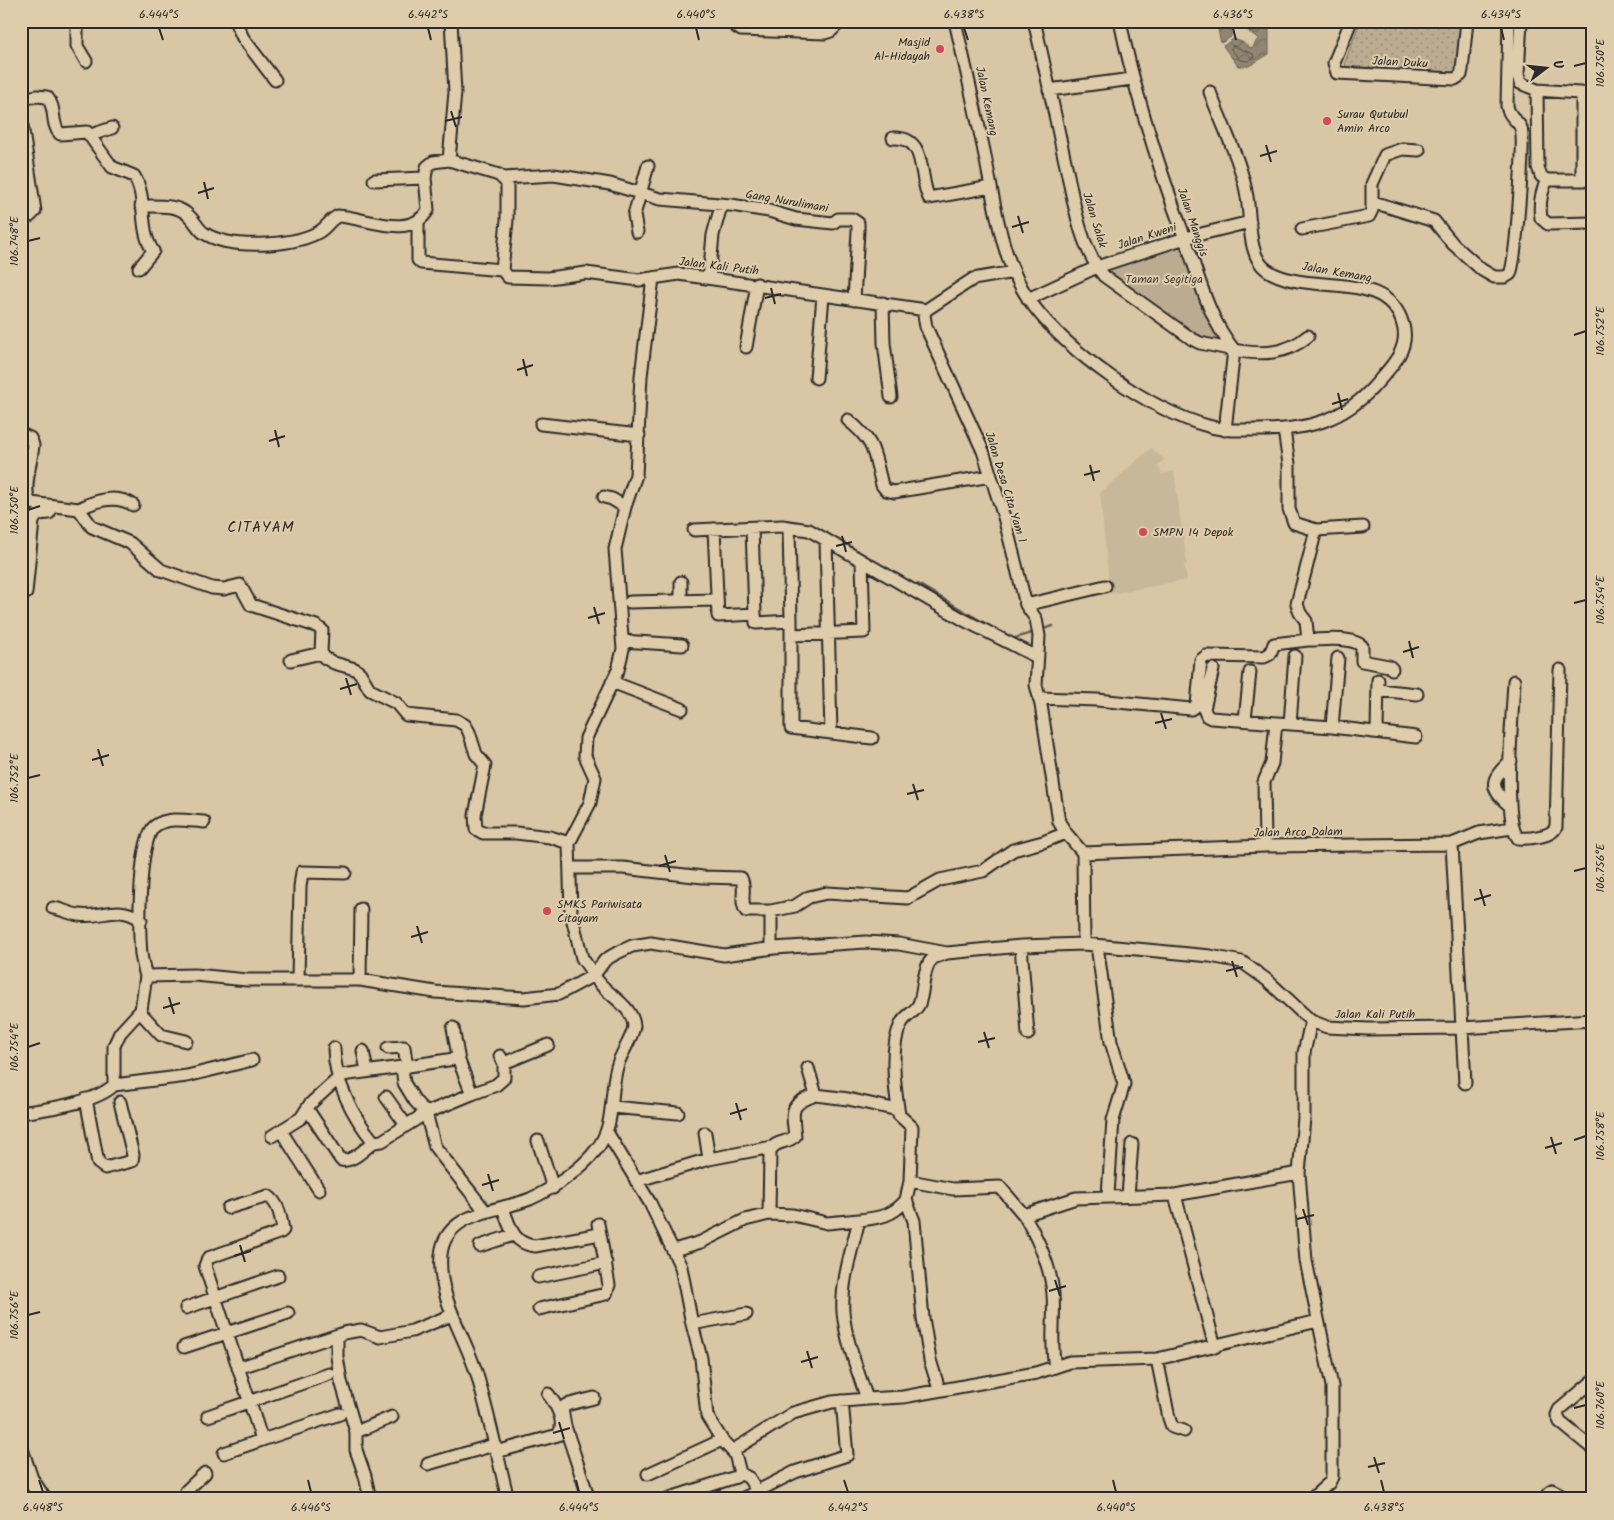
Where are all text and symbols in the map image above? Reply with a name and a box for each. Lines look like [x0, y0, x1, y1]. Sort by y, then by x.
text: 6.444°S [139, 5, 180, 24]
text: 6.442°S [408, 5, 449, 24]
text: 6.440°S [676, 5, 716, 24]
text: 6.438°S [944, 5, 985, 24]
text: 6.436°S [1213, 5, 1254, 24]
text: 6.434°S [1481, 5, 1522, 24]
place label: Masjid Al-Hidayah [874, 33, 931, 66]
text: 106.750°E [1591, 38, 1610, 87]
north arrow [1522, 42, 1572, 92]
marker: Masjid Al-Hidayah [934, 43, 946, 55]
street label: Jalan Duku [1372, 52, 1429, 73]
text: U [1546, 58, 1569, 72]
street label: Jalan Kemang [970, 65, 1003, 138]
place label: Surau Qutubul Amin Arco [1337, 105, 1408, 138]
marker: Surau Qutubul Amin Arco [1321, 115, 1333, 127]
street label: Gang Nurulimani [744, 185, 831, 218]
street label: Jalan Manggis [1172, 185, 1213, 259]
street label: Jalan Salak [1077, 190, 1112, 251]
text: 106.748°E [5, 215, 24, 266]
street label: Jalan Kweni [1115, 218, 1180, 255]
street label: Jalan Kali Putih [678, 252, 760, 281]
street label: Jalan Kemang [1300, 257, 1374, 288]
park label: Taman Segitiga [1125, 270, 1203, 289]
text: 106.752°E [1591, 305, 1610, 356]
street label: Jalan Desa Cita Yam 1 [980, 429, 1032, 545]
text: 106.750°E [5, 485, 24, 534]
district label: CITAYAM [227, 516, 295, 540]
place label: SMPN 14 Depok [1153, 523, 1234, 542]
marker: SMPN 14 Depok [1137, 526, 1149, 538]
text: 106.754°E [1591, 575, 1610, 624]
text: 106.752°E [5, 752, 24, 803]
street label: Jalan Arco Dalam [1253, 822, 1343, 843]
text: 106.756°E [1591, 843, 1610, 893]
place label: SMKS Pariwisata Citayam [557, 895, 642, 928]
marker: SMKS Pariwisata Citayam [541, 905, 553, 917]
street label: Jalan Kali Putih [1335, 1005, 1415, 1024]
text: 106.754°E [5, 1022, 24, 1071]
text: 106.758°E [1591, 1110, 1610, 1161]
text: 106.756°E [5, 1290, 24, 1340]
text: 106.760°E [1591, 1380, 1610, 1429]
text: 6.448°S [23, 1498, 64, 1517]
text: 6.446°S [291, 1498, 332, 1517]
text: 6.444°S [559, 1498, 600, 1517]
text: 6.442°S [828, 1498, 869, 1517]
text: 6.440°S [1096, 1498, 1136, 1517]
text: 6.438°S [1364, 1498, 1405, 1517]

